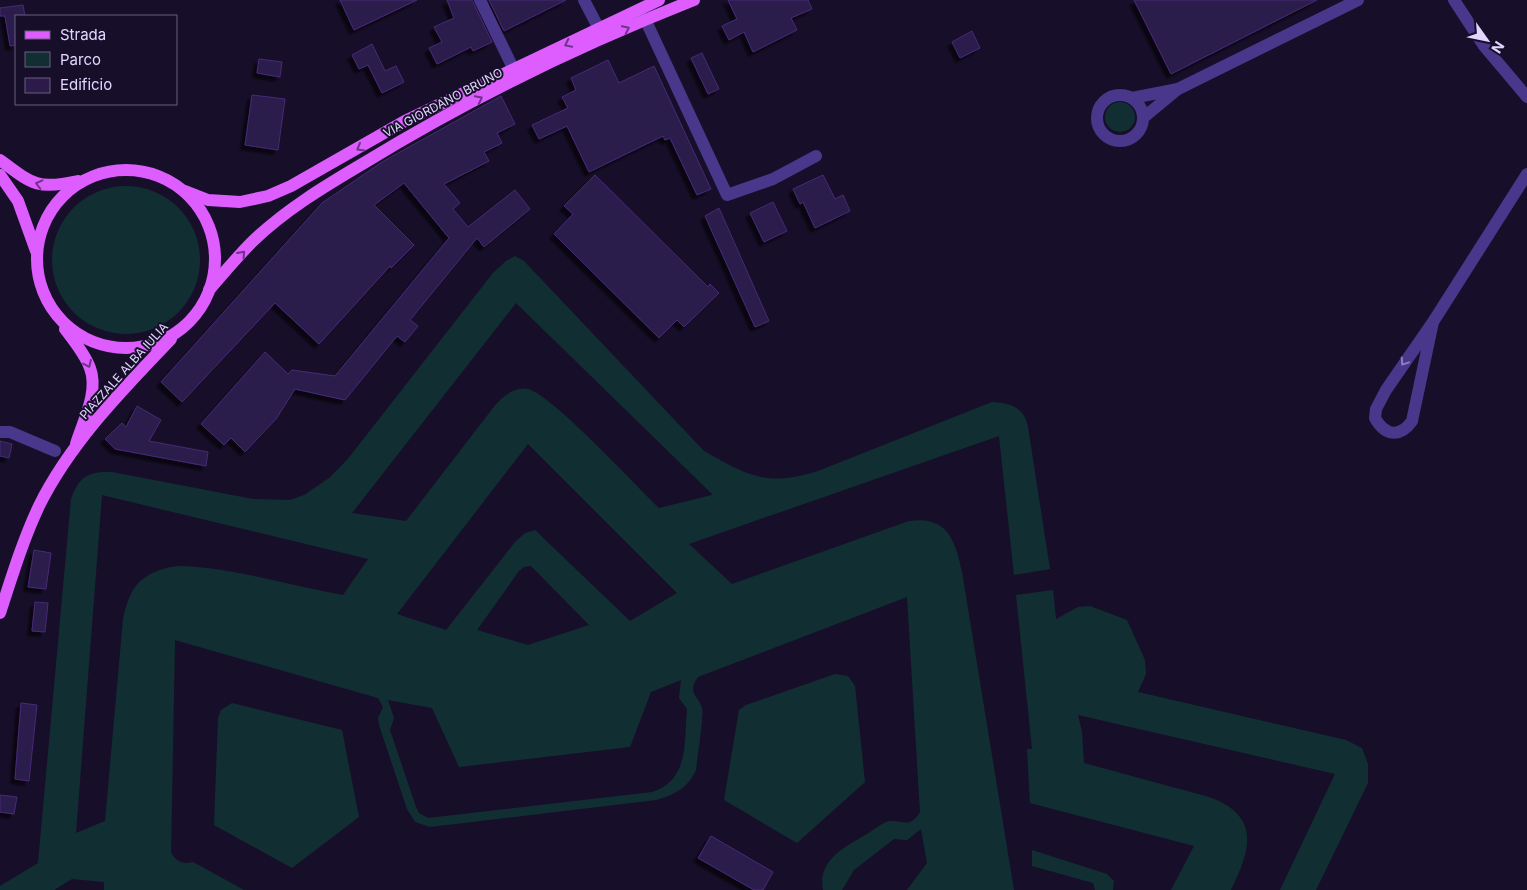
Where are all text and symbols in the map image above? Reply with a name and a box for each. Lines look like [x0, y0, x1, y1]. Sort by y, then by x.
legend [15, 15, 178, 105]
north arrow [1462, 15, 1512, 65]
text: Strada [60, 25, 106, 44]
one-way arrow [621, 25, 630, 35]
one-way arrow [564, 38, 573, 48]
text: N [1488, 38, 1508, 56]
text: Parco [60, 50, 101, 69]
street label: VIA GIORDANO BRUNO [380, 65, 505, 140]
text: Edificio [60, 75, 112, 94]
one-way arrow [474, 94, 483, 105]
one-way arrow [356, 141, 365, 151]
one-way arrow [35, 179, 43, 189]
one-way arrow [236, 250, 245, 259]
street label: PIAZZALE ALBA IULIA [76, 319, 171, 422]
one-way arrow [1401, 356, 1410, 366]
one-way arrow [81, 359, 92, 368]

